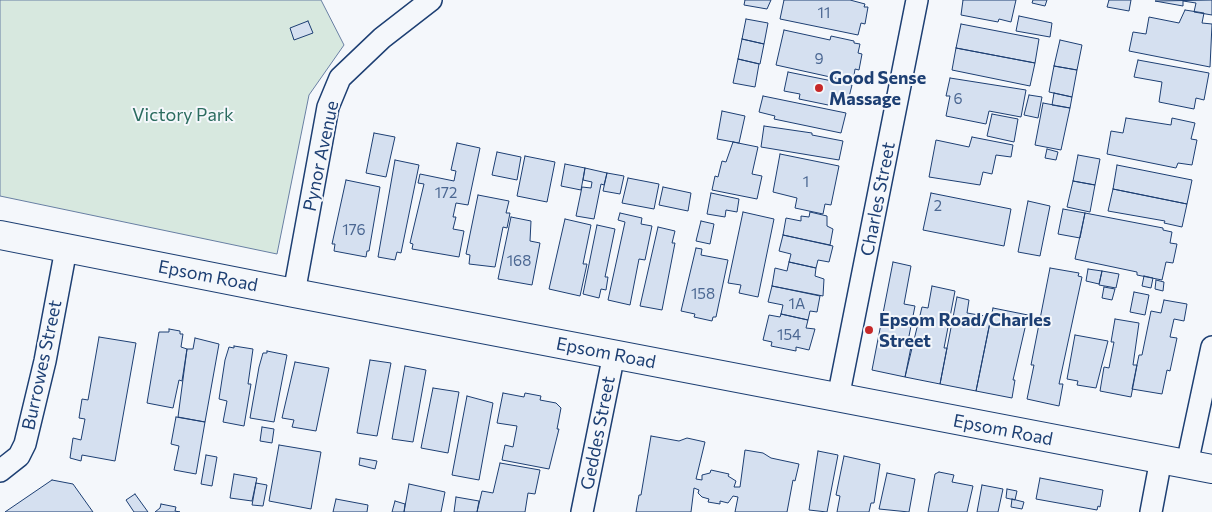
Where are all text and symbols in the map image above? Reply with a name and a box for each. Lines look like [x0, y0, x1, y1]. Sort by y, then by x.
house number: 11 [818, 4, 830, 22]
house number: 9 [814, 50, 824, 68]
place label: Good Sense Massage [829, 67, 926, 110]
marker: Good Sense Massage [813, 82, 825, 94]
house number: 6 [953, 90, 963, 108]
street label: Pynor Avenue [299, 99, 343, 213]
park label: Victory Park [132, 104, 234, 126]
street label: Charles Street [856, 140, 900, 258]
house number: 1 [803, 173, 809, 191]
house number: 172 [435, 184, 457, 202]
house number: 2 [934, 197, 942, 215]
house number: 176 [342, 221, 366, 239]
house number: 168 [507, 252, 531, 270]
street label: Epsom Road [156, 256, 260, 296]
house number: 158 [691, 285, 715, 303]
house number: 1A [789, 295, 805, 313]
street label: Burrowes Street [18, 298, 66, 432]
place label: Epsom Road/Charles Street [879, 309, 1051, 352]
marker: Epsom Road/Charles Street [863, 324, 875, 336]
house number: 154 [777, 326, 801, 344]
street label: Epsom Road [554, 333, 658, 373]
street label: Geddes Street [576, 374, 620, 492]
street label: Epsom Road [951, 410, 1055, 450]

